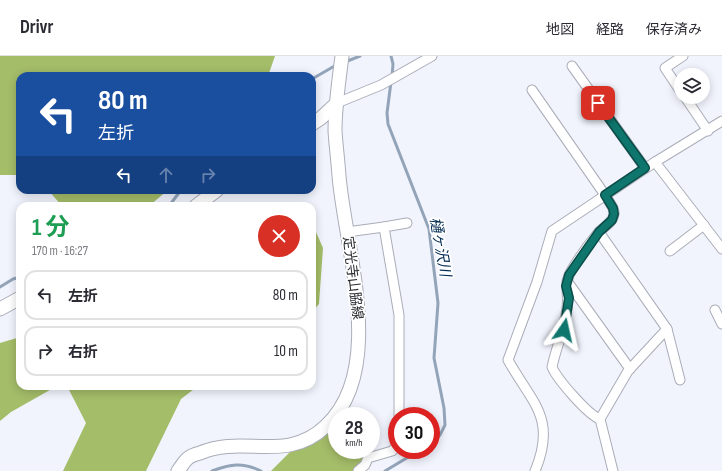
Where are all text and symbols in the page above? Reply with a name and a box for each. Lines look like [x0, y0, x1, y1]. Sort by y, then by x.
text: Drivr [20, 16, 53, 39]
text: 地図 [546, 21, 574, 38]
text: 経路 [596, 21, 624, 38]
text: 保存済み [646, 21, 702, 38]
map controls [674, 68, 710, 104]
button: layers [674, 68, 710, 104]
text: 80 m [98, 84, 147, 117]
pin [581, 86, 615, 120]
icon: left [32, 88, 84, 140]
icon: arrive [587, 92, 609, 114]
text: 左折 [98, 123, 134, 144]
icon: left [113, 164, 135, 186]
icon: ahead [155, 164, 177, 186]
icon: right [197, 164, 219, 186]
text: 1 分 [32, 213, 69, 242]
button: close [258, 215, 300, 257]
water label: 樋ヶ沢川 [425, 216, 455, 280]
street label: 定光寺山脇線 [339, 235, 367, 321]
text: 170 m · 16:27 [32, 243, 88, 259]
icon: left [34, 284, 56, 306]
text: 80 m [273, 286, 298, 305]
text: 左折 [68, 287, 98, 306]
position arrow [543, 309, 585, 351]
icon: right [34, 340, 56, 362]
text: 10 m [274, 342, 298, 361]
text: 右折 [68, 343, 98, 362]
speed limit sign: 30 [388, 407, 440, 459]
text: 28 [345, 416, 363, 440]
text: km/h [345, 437, 363, 449]

